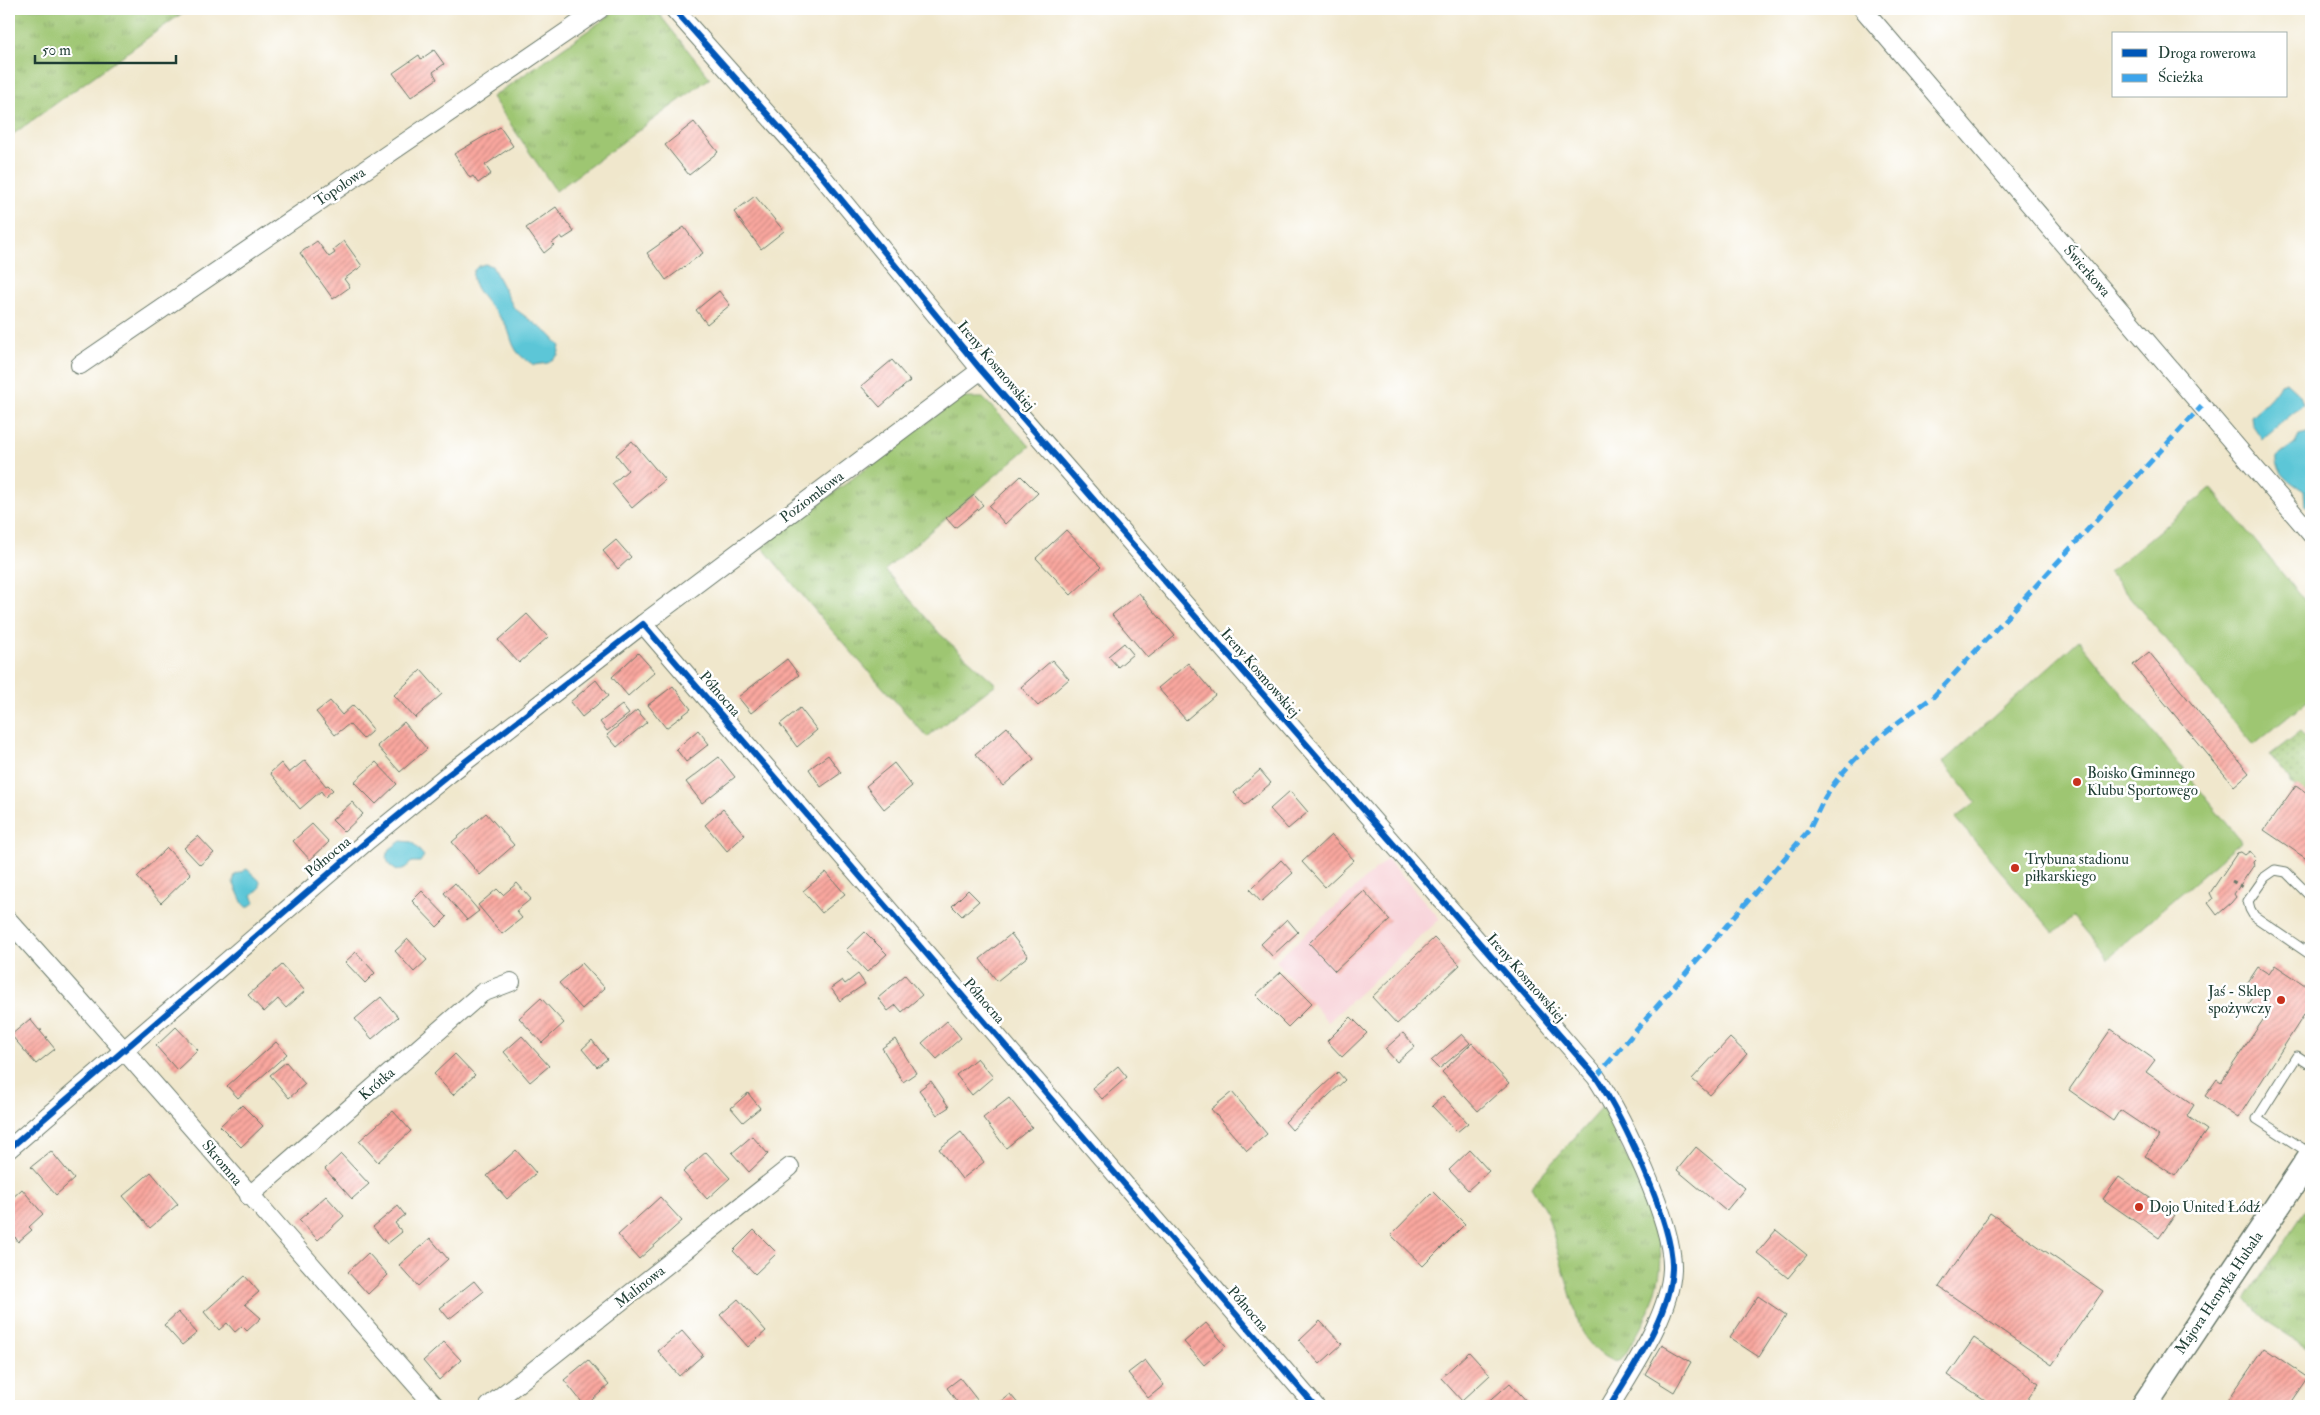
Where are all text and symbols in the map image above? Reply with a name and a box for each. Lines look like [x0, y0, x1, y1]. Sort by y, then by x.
scale bar [35, 32, 176, 64]
legend [2112, 32, 2288, 98]
text: 50 m [42, 41, 71, 60]
text: Droga rowerowa [2158, 44, 2257, 63]
text: Ścieżka [2158, 67, 2204, 87]
street label: Topolowa [311, 163, 370, 212]
street label: Świerkowa [2059, 240, 2116, 301]
street label: Ireny Kosmowskiej [953, 317, 1039, 415]
street label: Poziomkowa [776, 466, 848, 527]
street label: Ireny Kosmowskiej [1216, 625, 1304, 721]
street label: Północna [695, 667, 745, 721]
place label: Boisko Gminnego Klubu Sportowego [2087, 764, 2198, 801]
marker: Boisko Gminnego Klubu Sportowego [2071, 776, 2083, 788]
street label: Północna [301, 832, 356, 882]
place label: Trybuna stadionu piłkarskiego [2024, 850, 2129, 887]
marker: Trybuna stadionu piłkarskiego [2009, 862, 2021, 874]
street label: Ireny Kosmowskiej [1482, 930, 1570, 1026]
street label: Północna [959, 974, 1009, 1028]
place label: Jaś - Sklep spożywczy [2207, 982, 2271, 1019]
marker: Jaś - Sklep spożywczy [2275, 994, 2287, 1006]
street label: Krótka [355, 1063, 399, 1105]
street label: Skromna [197, 1136, 247, 1190]
place label: Dojo United Łódź [2149, 1198, 2261, 1217]
marker: Dojo United Łódź [2133, 1201, 2145, 1213]
street label: Majora Henryka Hubala [2171, 1227, 2268, 1358]
street label: Malinowa [611, 1261, 670, 1313]
street label: Północna [1223, 1282, 1273, 1336]

